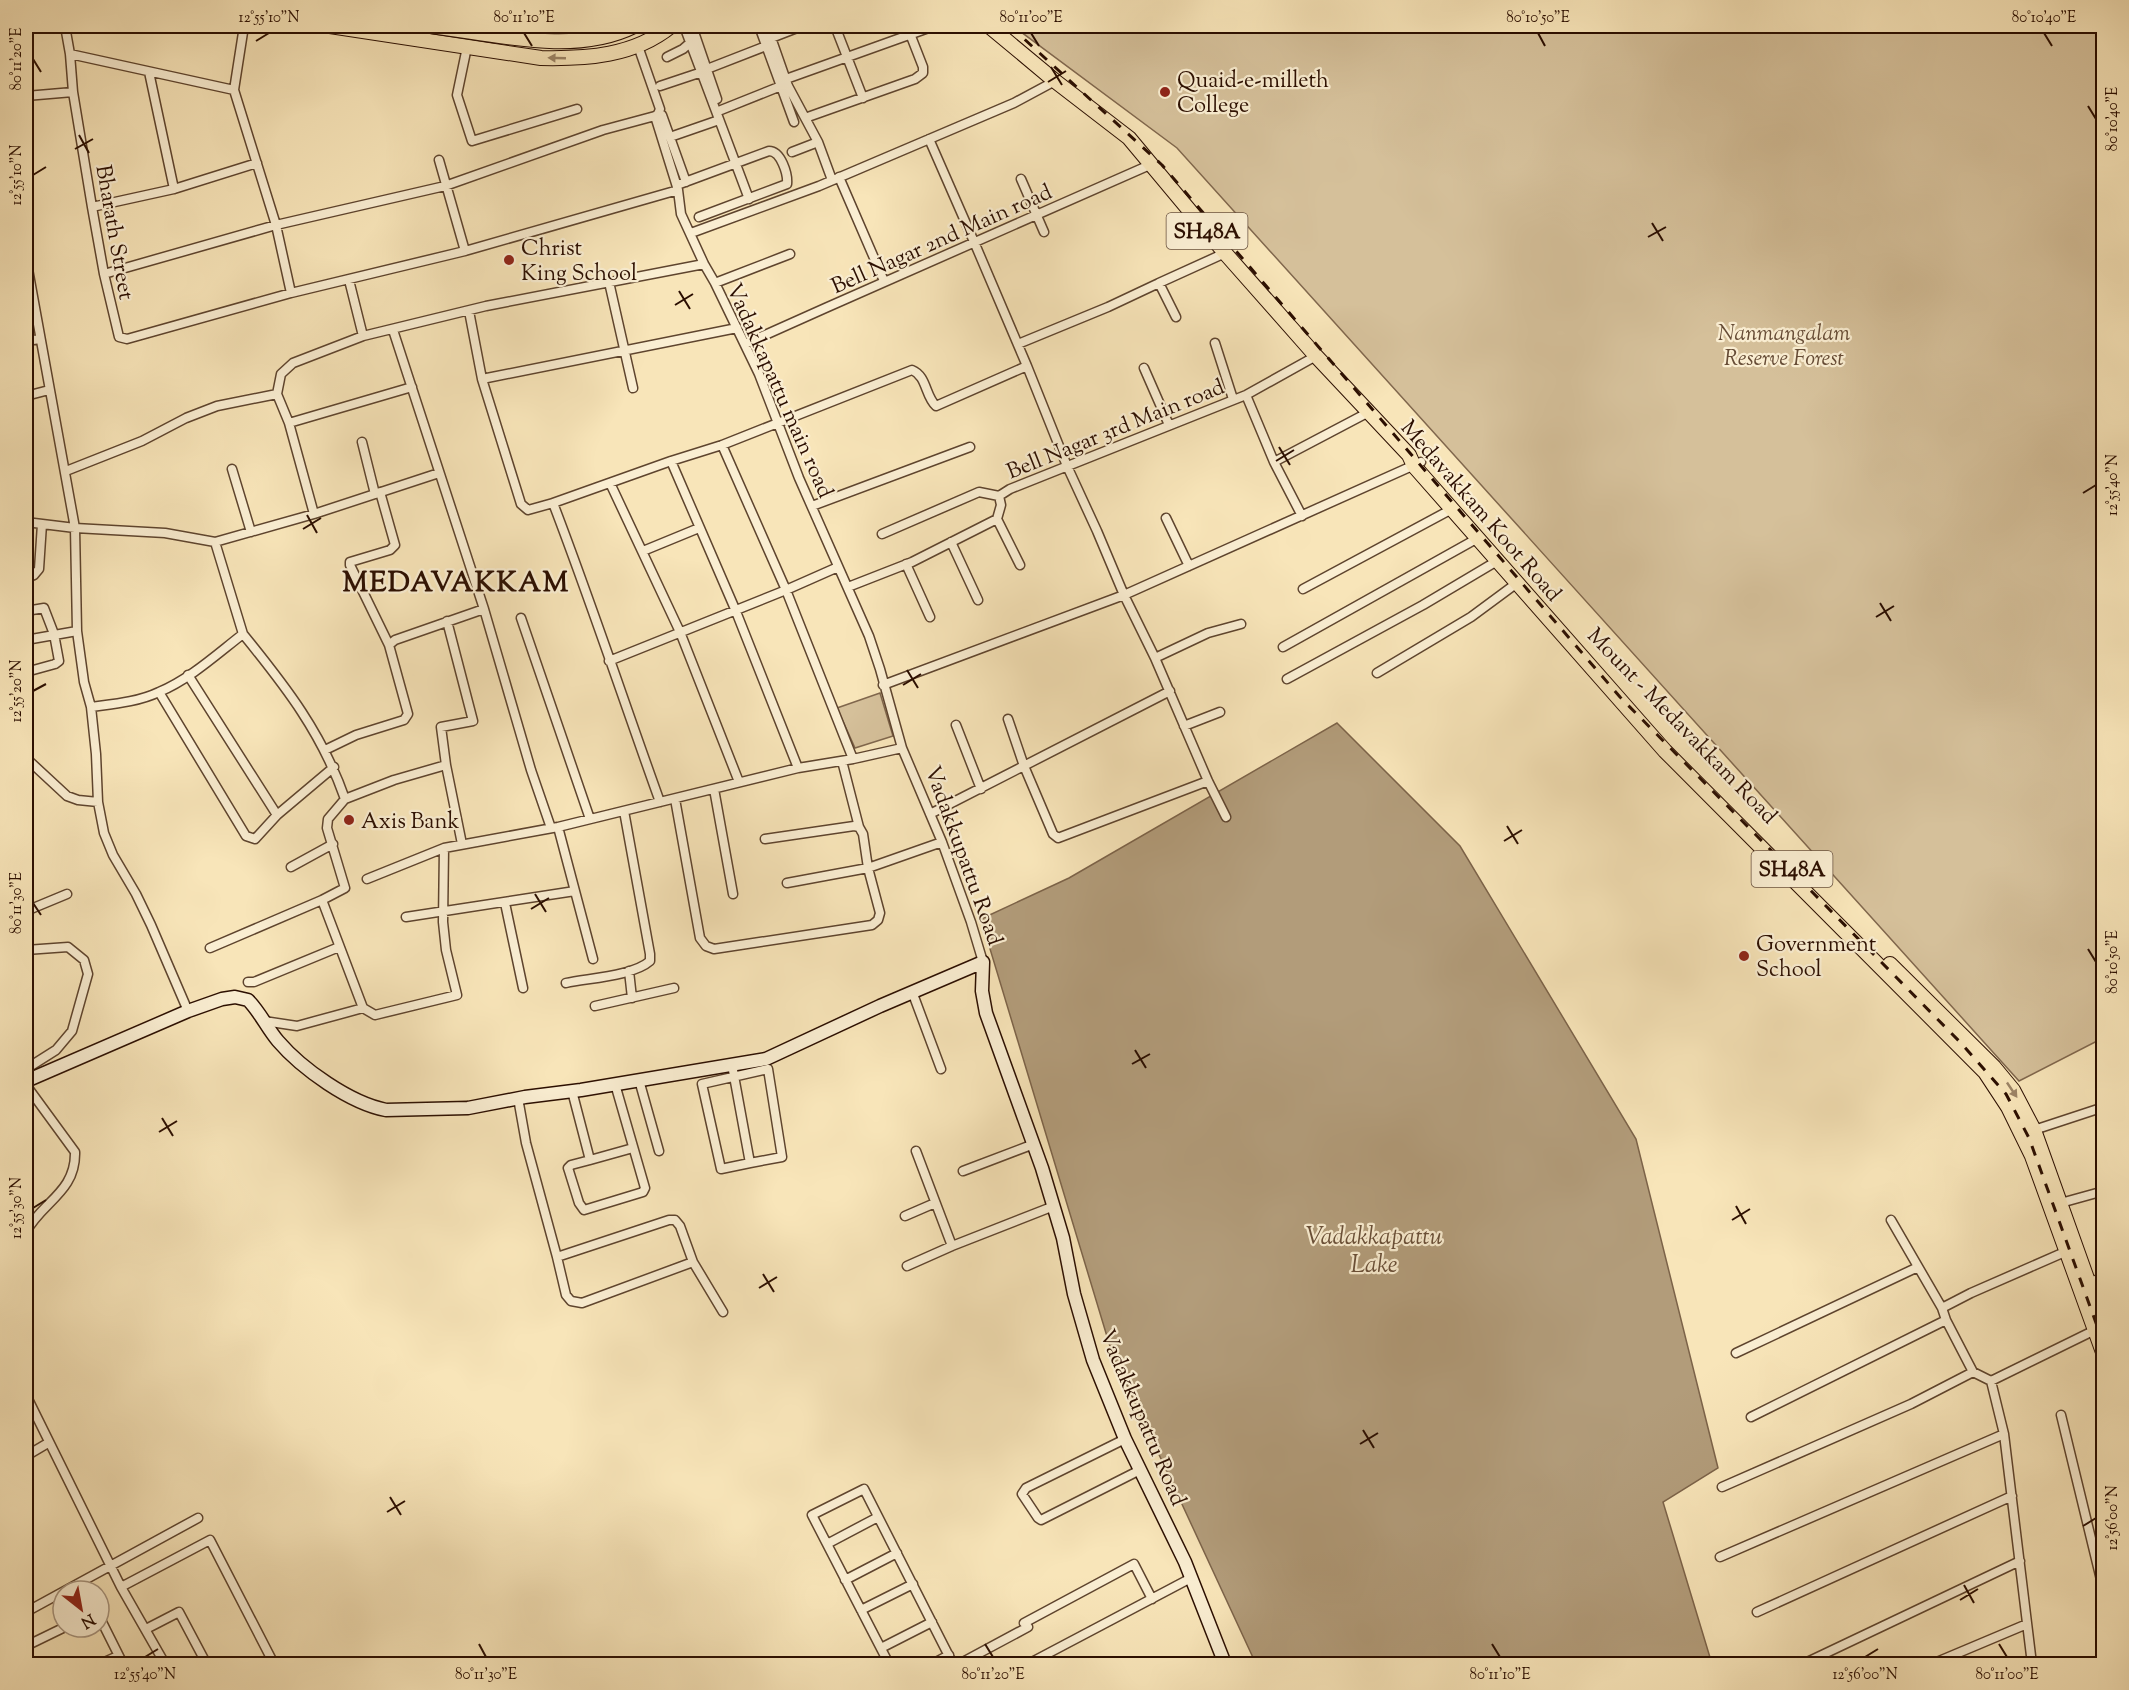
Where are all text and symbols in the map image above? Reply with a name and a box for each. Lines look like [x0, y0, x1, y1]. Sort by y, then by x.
text: 12°55'10"N [239, 8, 299, 29]
text: 80°11'10"E [493, 8, 555, 29]
text: 80°11'00"E [999, 8, 1063, 29]
text: 80°10'50"E [1506, 8, 1570, 29]
text: 80°10'40"E [2012, 8, 2076, 29]
text: 80°11'20"E [7, 27, 28, 91]
one-way arrow [547, 54, 566, 63]
place label: Quaid-e-milleth College [1177, 66, 1329, 123]
marker: Quaid-e-milleth College [1158, 85, 1172, 99]
text: 80°10'40"E [2103, 87, 2124, 151]
text: 12°55'10"N [7, 145, 28, 205]
street label: Bharath Street [85, 162, 141, 303]
street label: Bell Nagar 2nd Main road [827, 178, 1058, 304]
road number: SH48A [1166, 213, 1248, 249]
place label: Christ King School [521, 234, 637, 291]
marker: Christ King School [502, 253, 516, 267]
street label: Vadakkapattu main road [716, 279, 840, 504]
park label: Nanmangalam Reserve Forest [1718, 319, 1850, 376]
street label: Bell Nagar 3rd Main road [1002, 372, 1230, 489]
street label: Medavakkam Koot Road [1392, 414, 1568, 610]
text: 12°55'40"N [2103, 454, 2124, 516]
district label: MEDAVAKKAM [342, 564, 570, 604]
street label: Mount - Medavakkam Road [1578, 622, 1783, 833]
text: 12°55'20"N [7, 660, 28, 722]
street label: Vadakkupattu Road [915, 762, 1010, 950]
place label: Axis Bank [361, 807, 460, 839]
marker: Axis Bank [342, 813, 356, 827]
road number: SH48A [1752, 851, 1832, 887]
text: 80°11'30"E [7, 872, 28, 934]
place label: Government School [1756, 930, 1877, 987]
text: 80°10'50"E [2103, 930, 2124, 994]
marker: Government School [1737, 949, 1751, 963]
one-way arrow [2006, 1082, 2018, 1098]
text: 12°55'30"N [7, 1177, 28, 1239]
water label: Vadakkapattu Lake [1306, 1221, 1443, 1283]
street label: Vadakkupattu Road [1090, 1325, 1193, 1511]
text: 12°56'00"N [2103, 1485, 2124, 1551]
north arrow [51, 1579, 111, 1639]
text: N [76, 1607, 99, 1633]
text: 12°55'40"N [114, 1665, 176, 1686]
text: 80°11'30"E [455, 1665, 517, 1686]
text: 80°11'20"E [961, 1665, 1025, 1686]
text: 80°11'10"E [1469, 1665, 1531, 1686]
text: 12°56'00"N [1832, 1665, 1898, 1686]
text: 80°11'00"E [1975, 1665, 2039, 1686]

